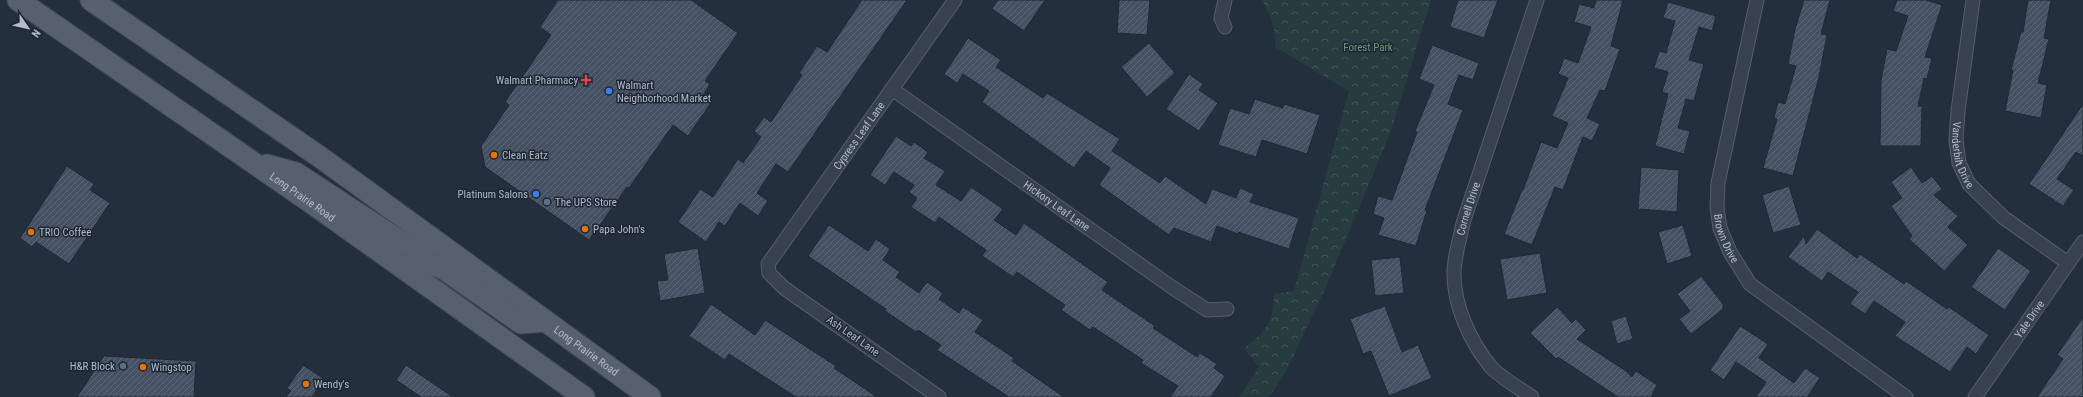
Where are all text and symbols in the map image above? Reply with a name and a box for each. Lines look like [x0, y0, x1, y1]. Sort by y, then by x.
north arrow [8, 8, 48, 48]
text: N [28, 27, 43, 40]
park label: Forest Park [1343, 41, 1393, 54]
place label: Walmart Pharmacy [496, 74, 578, 87]
marker: Walmart Pharmacy [581, 75, 591, 85]
place label: Walmart Neighborhood Market [617, 79, 711, 105]
marker: Walmart Neighborhood Market [604, 86, 614, 96]
street label: Cypress Leaf Lane [830, 99, 887, 172]
street label: Vanderbilt Drive [1949, 121, 1976, 191]
place label: Clean Eatz [502, 149, 548, 162]
marker: Clean Eatz [489, 150, 499, 160]
street label: Long Prairie Road [267, 170, 338, 224]
street label: Hickory Leaf Lane [1021, 178, 1093, 234]
street label: Cornell Drive [1454, 180, 1483, 236]
place label: Platinum Salons [458, 188, 528, 201]
marker: Platinum Salons [531, 189, 541, 199]
place label: The UPS Store [555, 196, 617, 209]
marker: The UPS Store [542, 197, 552, 207]
street label: Brown Drive [1712, 213, 1742, 265]
place label: Papa John's [593, 223, 645, 236]
marker: Papa John's [580, 224, 590, 234]
place label: TRIO Coffee [39, 226, 91, 239]
marker: TRIO Coffee [26, 227, 36, 237]
street label: Yale Drive [2012, 298, 2047, 340]
street label: Ash Leaf Lane [824, 313, 882, 359]
street label: Long Prairie Road [551, 323, 621, 379]
place label: H&R Block [70, 360, 115, 373]
marker: H&R Block [118, 361, 128, 371]
place label: Wingstop [151, 361, 192, 374]
marker: Wingstop [138, 362, 148, 372]
place label: Wendy's [314, 378, 349, 391]
marker: Wendy's [301, 379, 311, 389]

